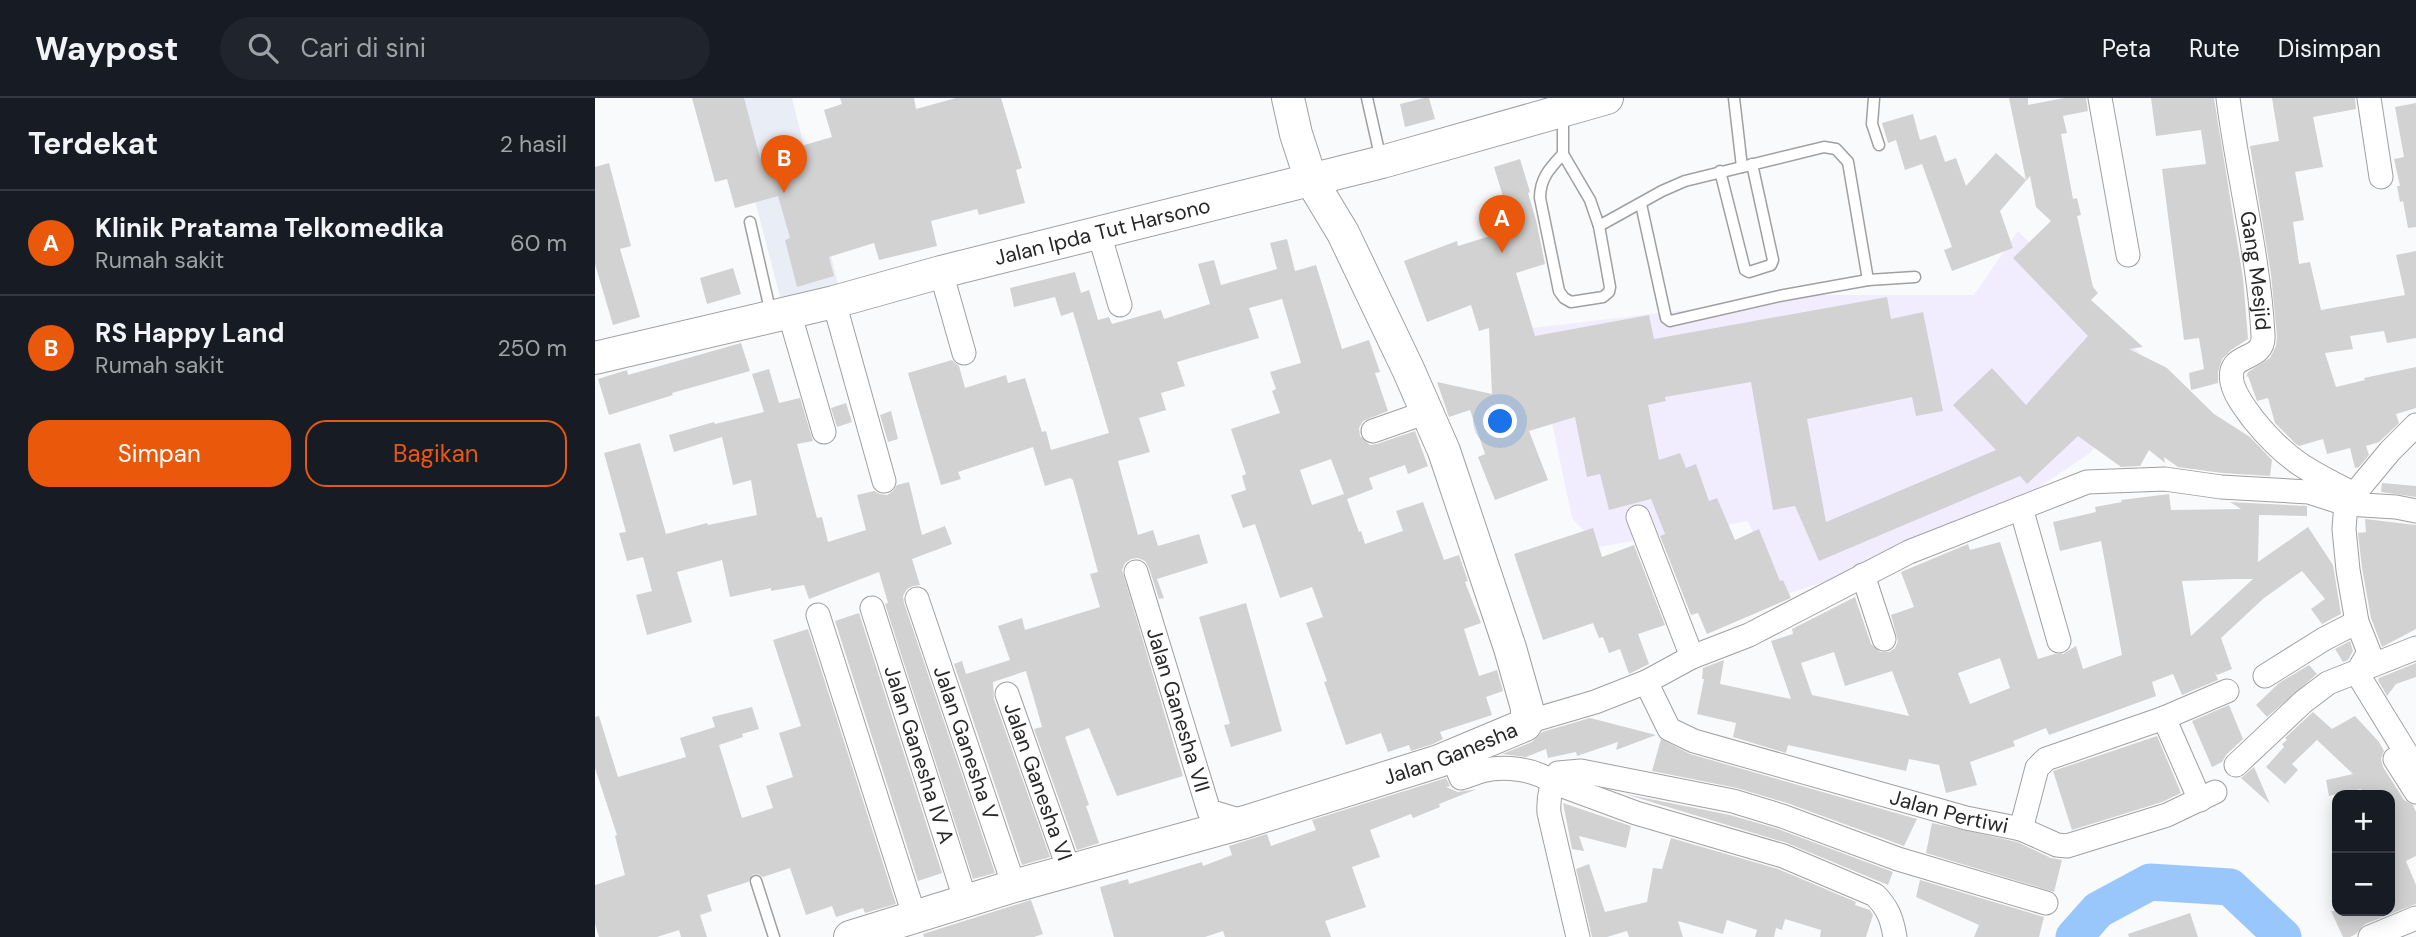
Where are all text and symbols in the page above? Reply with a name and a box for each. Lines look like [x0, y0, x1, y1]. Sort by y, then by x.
search box [220, 17, 710, 80]
text: Waypost [35, 27, 178, 70]
icon: search [244, 29, 282, 67]
text: Cari di sini [300, 31, 426, 65]
text: Peta [2102, 33, 2151, 64]
text: Rute [2189, 33, 2240, 64]
text: Disimpan [2278, 33, 2381, 64]
text: Terdekat [28, 124, 158, 163]
text: 2 hasil [500, 129, 567, 159]
pin: B [761, 135, 807, 193]
street label: Jalan Ipda Tut Harsono [992, 191, 1213, 272]
pin: A [1479, 195, 1525, 253]
street label: Gang Mesjid [2233, 209, 2277, 331]
text: Klinik Pratama Telkomedika [95, 211, 444, 245]
text: A [43, 228, 59, 258]
text: 60 m [510, 228, 567, 258]
text: Rumah sakit [95, 245, 224, 275]
text: RS Happy Land [95, 316, 285, 350]
text: B [44, 333, 58, 363]
text: 250 m [497, 333, 567, 363]
text: Rumah sakit [95, 350, 224, 380]
your location [1483, 404, 1517, 438]
button: Simpan [28, 420, 291, 487]
button: Bagikan [305, 420, 567, 487]
street label: Jalan Ganesha VII [1140, 624, 1216, 795]
street label: Jalan Ganesha IV A [877, 662, 960, 847]
street label: Jalan Ganesha V [927, 662, 1005, 824]
street label: Jalan Ganesha VI [997, 699, 1079, 865]
street label: Jalan Ganesha [1380, 716, 1522, 792]
street label: Jalan Pertiwi [1887, 783, 2011, 840]
map controls [2332, 790, 2395, 916]
button: + [2332, 790, 2395, 853]
button: − [2332, 853, 2395, 916]

